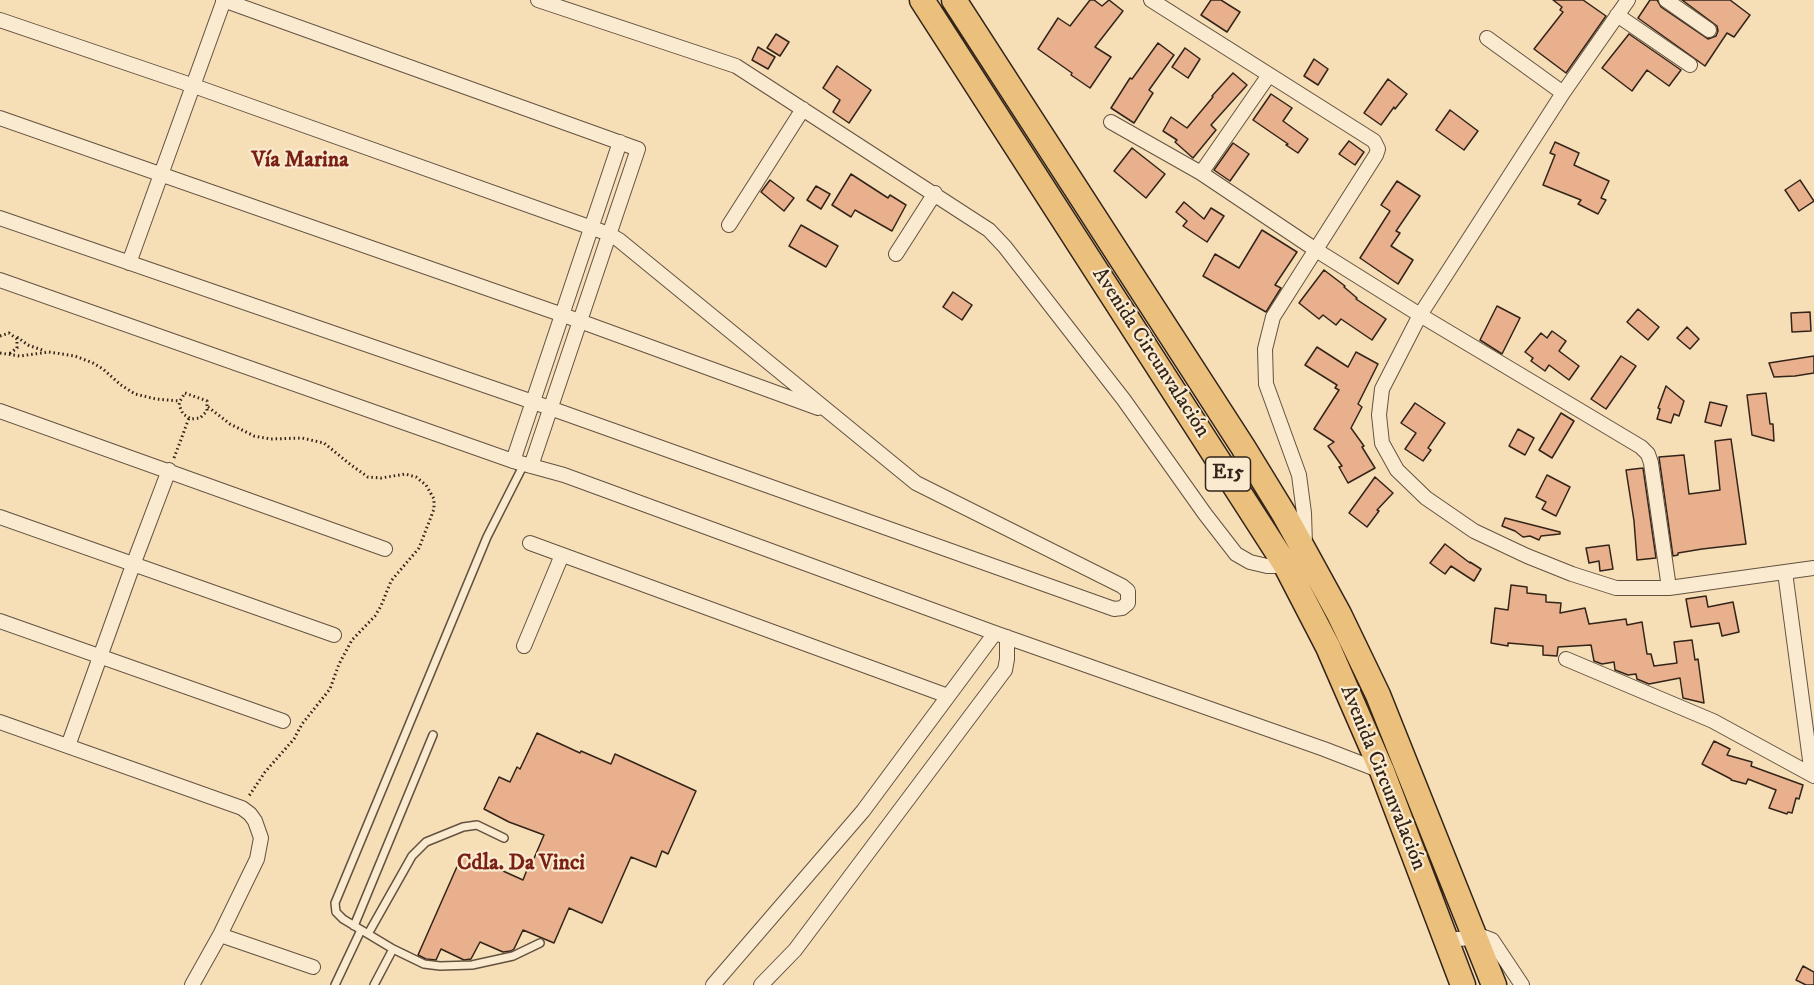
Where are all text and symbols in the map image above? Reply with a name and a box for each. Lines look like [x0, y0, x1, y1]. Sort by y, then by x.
district label: Vía Marina [251, 148, 349, 174]
street label: Avenida Circunvalación [1086, 263, 1214, 443]
road number: E15 [1206, 457, 1250, 491]
street label: Avenida Circunvalación [1333, 682, 1431, 874]
district label: Cdla. Da Vinci [457, 851, 585, 877]

